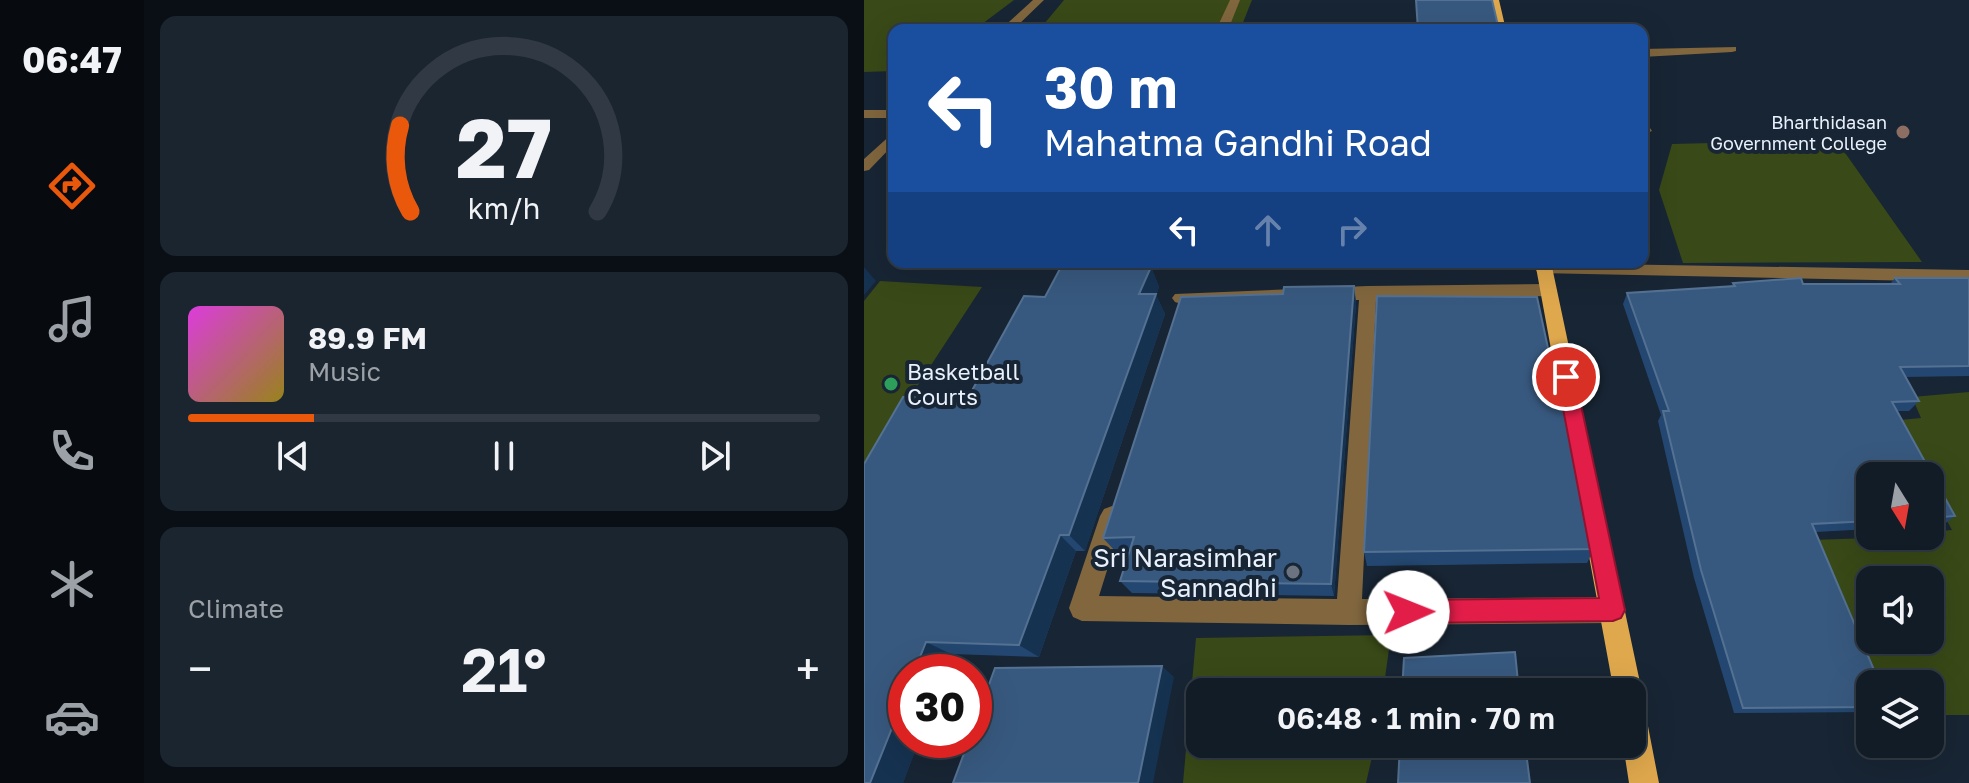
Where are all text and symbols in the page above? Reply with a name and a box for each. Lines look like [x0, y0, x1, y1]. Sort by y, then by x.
text: 06:47 [22, 38, 122, 81]
text: 30 m [1044, 53, 1178, 120]
icon: left [912, 56, 1016, 160]
text: 27 [456, 95, 552, 195]
place label: Bharthidasan Government College [1710, 111, 1887, 154]
text: Mahatma Gandhi Road [1044, 121, 1432, 164]
marker: Bharthidasan Government College [1894, 123, 1912, 141]
icon: directions [44, 158, 100, 214]
text: km/h [468, 191, 540, 225]
icon: left [1162, 208, 1206, 252]
icon: ahead [1246, 208, 1290, 252]
icon: right [1330, 208, 1374, 252]
icon: music [44, 291, 100, 347]
text: 89.9 FM [308, 320, 427, 356]
pin [1532, 343, 1600, 411]
icon: arrive [1544, 355, 1588, 399]
text: Music [308, 356, 381, 387]
place label: Basketball Courts [907, 358, 1019, 410]
marker: Basketball Courts [882, 375, 900, 393]
icon: phone [44, 423, 100, 479]
icon: previous [271, 434, 315, 478]
icon: pause [482, 434, 526, 478]
icon: next [693, 434, 737, 478]
north arrow [1856, 462, 1944, 550]
map controls [1856, 462, 1944, 758]
place label: Sri Narasimhar Sannadhi [1093, 542, 1277, 603]
icon: climate [44, 556, 100, 612]
marker: Sri Narasimhar Sannadhi [1284, 563, 1302, 581]
button: sound [1856, 566, 1944, 654]
position arrow [1366, 570, 1450, 654]
text: Climate [188, 593, 284, 624]
text: 21° [461, 633, 547, 705]
text: − [188, 642, 212, 695]
text: + [796, 642, 820, 695]
speed limit sign: 30 [888, 654, 992, 758]
button: layers [1856, 670, 1944, 758]
icon: car [44, 689, 100, 745]
text: 06:48 · 1 min · 70 m [1277, 700, 1555, 736]

